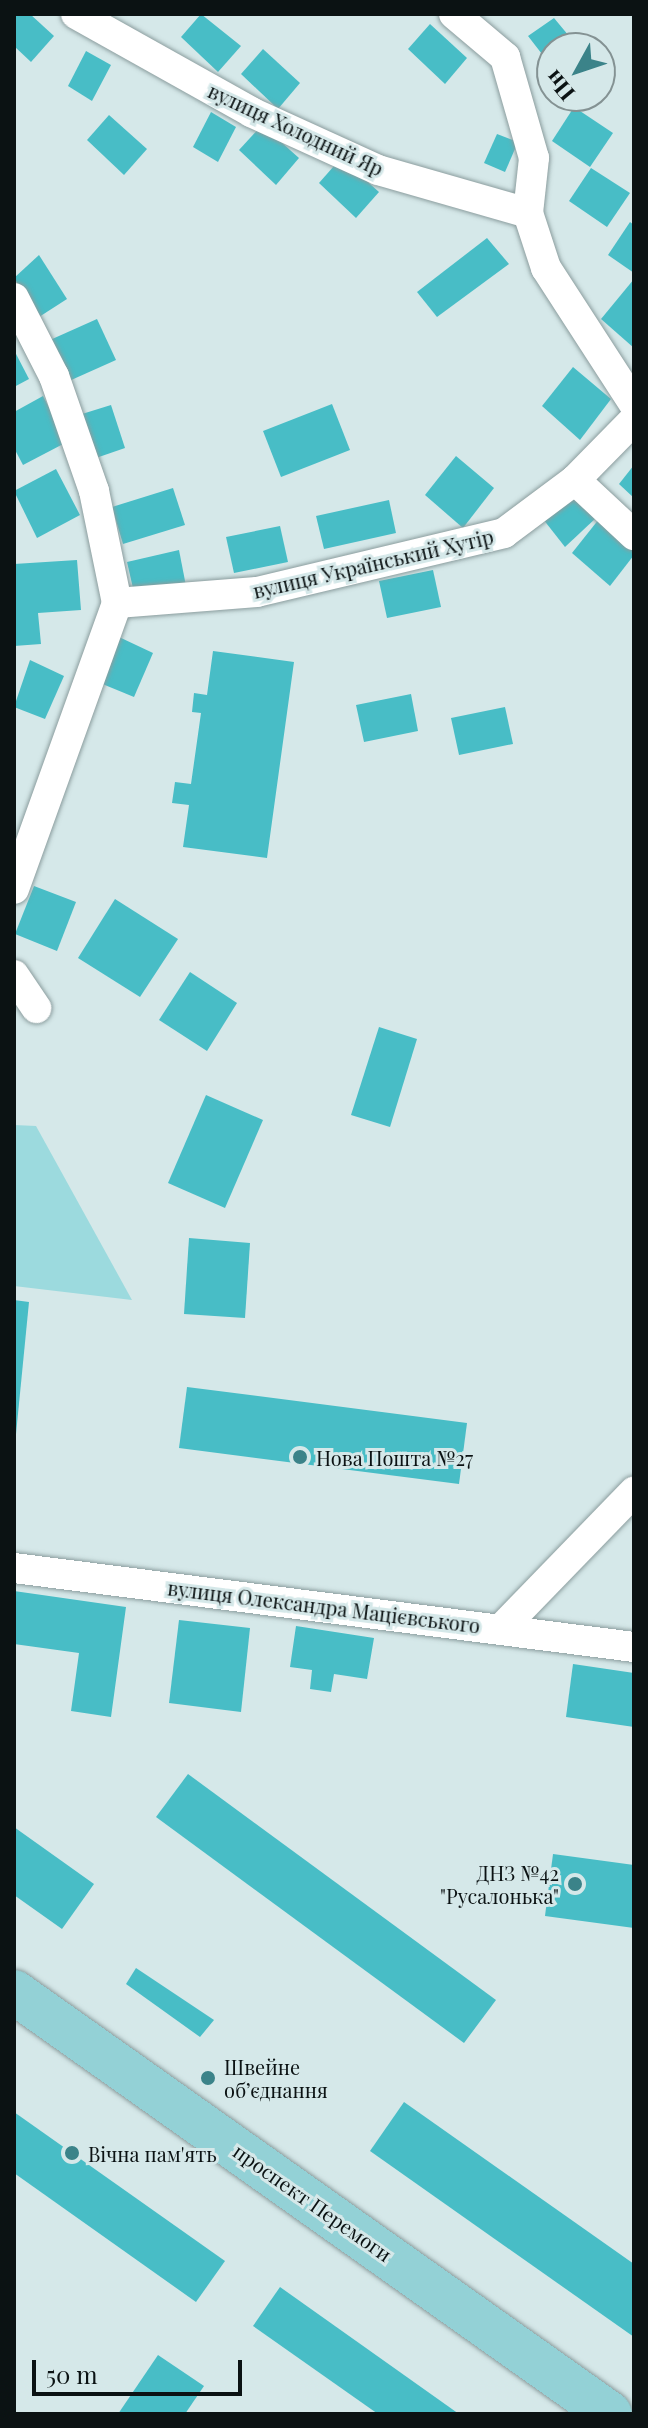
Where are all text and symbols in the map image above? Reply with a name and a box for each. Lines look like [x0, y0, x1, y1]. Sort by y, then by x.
north arrow [536, 32, 616, 112]
text: Пн [537, 64, 581, 108]
street label: вулиця Холодний Яр [205, 78, 387, 180]
street label: вулиця Український Хутір [250, 524, 496, 602]
place label: Нова Пошта №27 [316, 1445, 473, 1469]
marker: Нова Пошта №27 [291, 1448, 309, 1466]
street label: вулиця Олександра Мацієвського [166, 1575, 482, 1637]
place label: ДНЗ №42 "Русалонька" [440, 1860, 559, 1907]
marker: ДНЗ №42 "Русалонька" [566, 1875, 584, 1893]
place label: Швейне об’єднання [224, 2054, 328, 2101]
marker: Швейне об’єднання [199, 2069, 217, 2087]
street label: проспект Перемоги [229, 2138, 397, 2266]
place label: Вічна пам'ять [88, 2141, 217, 2165]
marker: Вічна пам'ять [63, 2144, 81, 2162]
scale bar [36, 2344, 246, 2394]
text: 50 m [46, 2358, 98, 2390]

